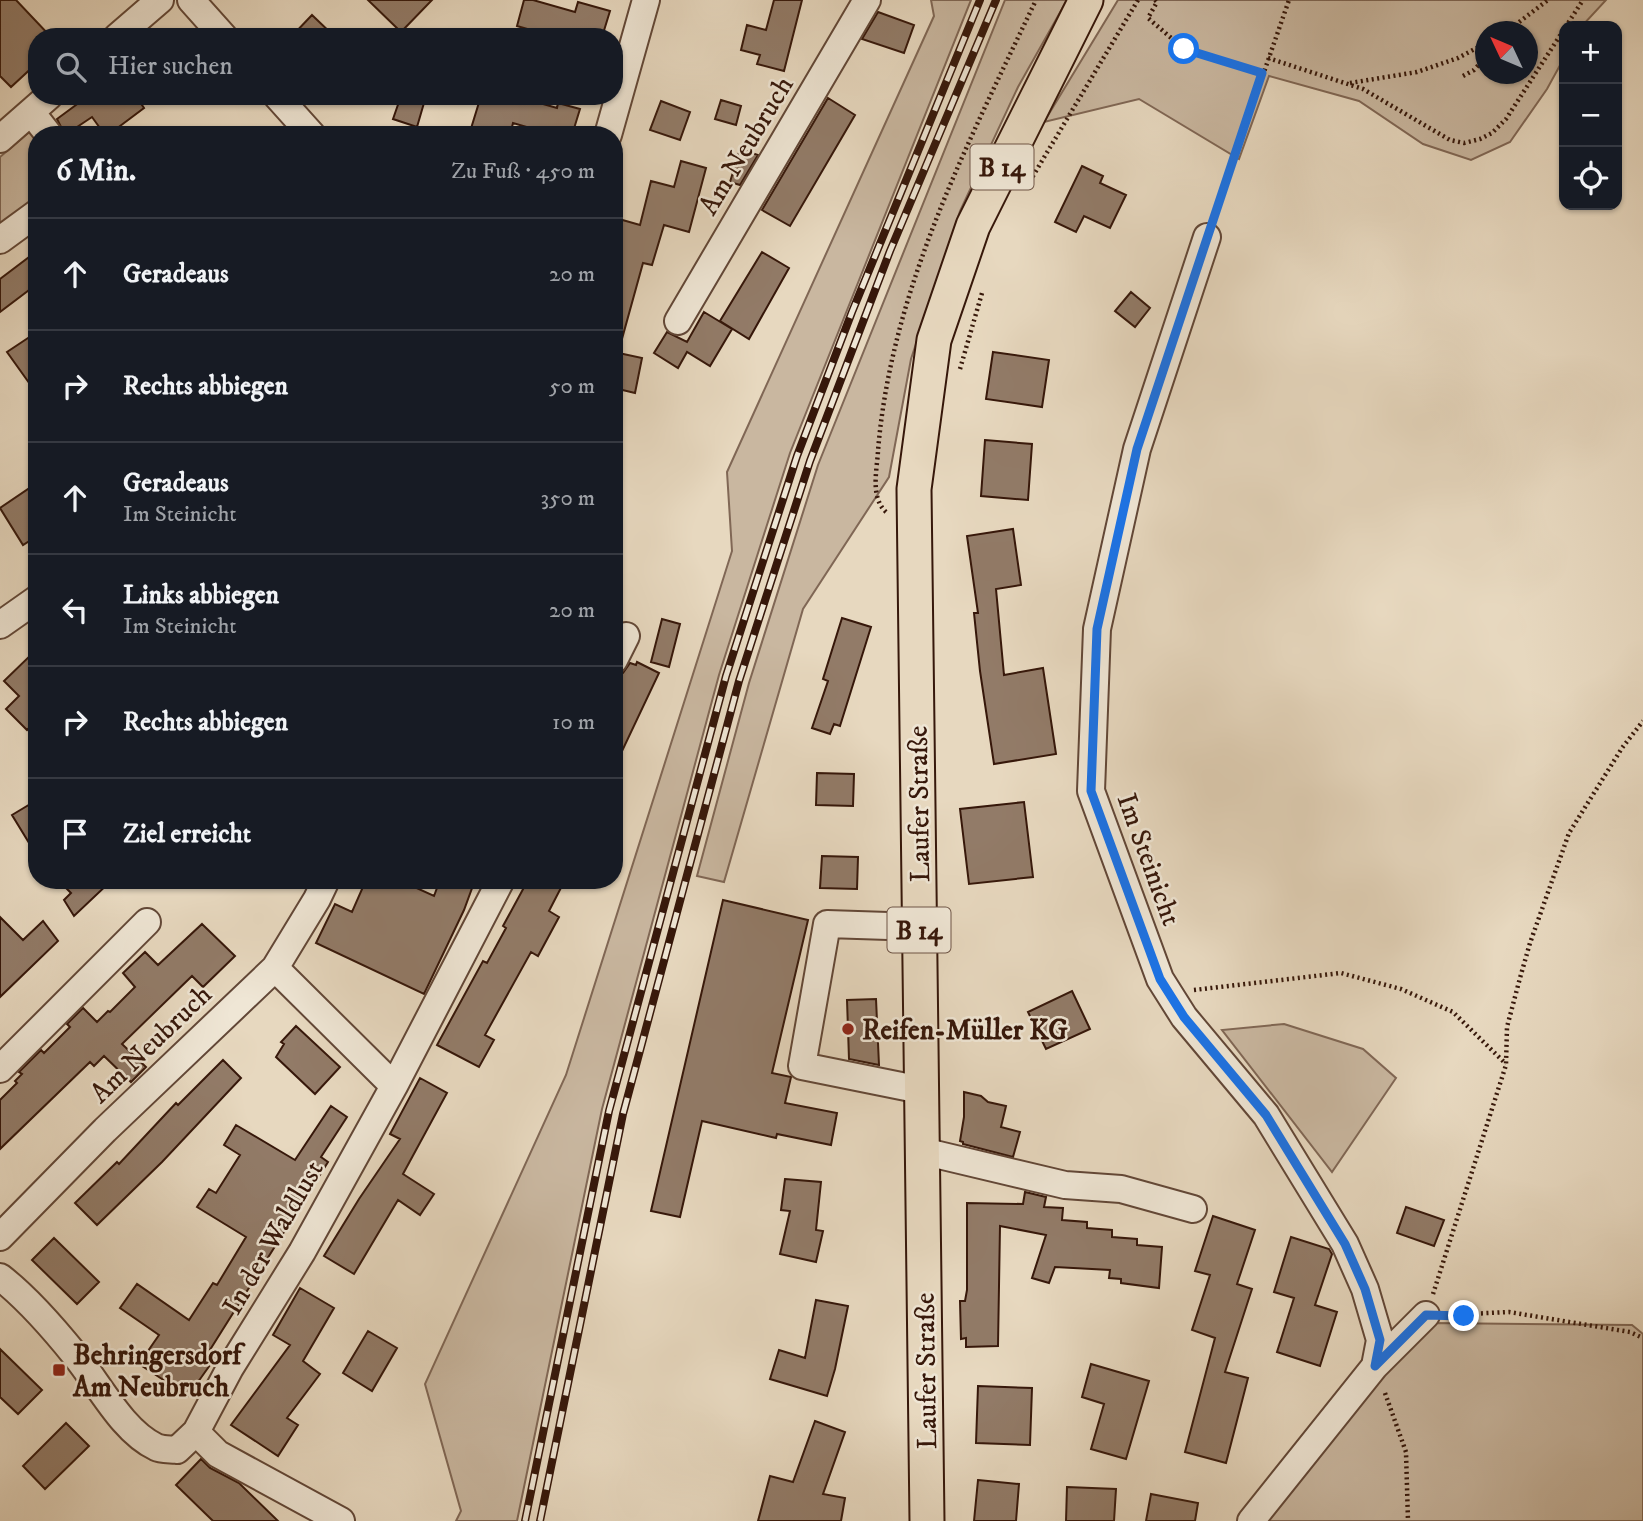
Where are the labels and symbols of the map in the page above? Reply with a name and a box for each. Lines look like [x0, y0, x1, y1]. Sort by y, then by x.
north arrow [1475, 21, 1538, 84]
route start [1168, 33, 1199, 64]
street label: Am Neubruch [691, 70, 802, 222]
road number: B 14 [970, 144, 1034, 190]
street label: Laufer Straße [901, 725, 938, 883]
street label: Im Steinicht [1108, 788, 1189, 931]
road number: B 14 [888, 908, 950, 953]
street label: Am Neubruch [83, 977, 220, 1111]
place label: Reifen-Müller KG [862, 1013, 1068, 1048]
marker: Reifen-Müller KG [840, 1021, 856, 1037]
street label: In der Waldlust [215, 1154, 332, 1321]
street label: Laufer Straße [908, 1292, 945, 1450]
route end [1448, 1300, 1479, 1331]
place label: Behringersdorf Am Neubruch [72, 1338, 246, 1405]
marker: Behringersdorf Am Neubruch [51, 1362, 67, 1378]

